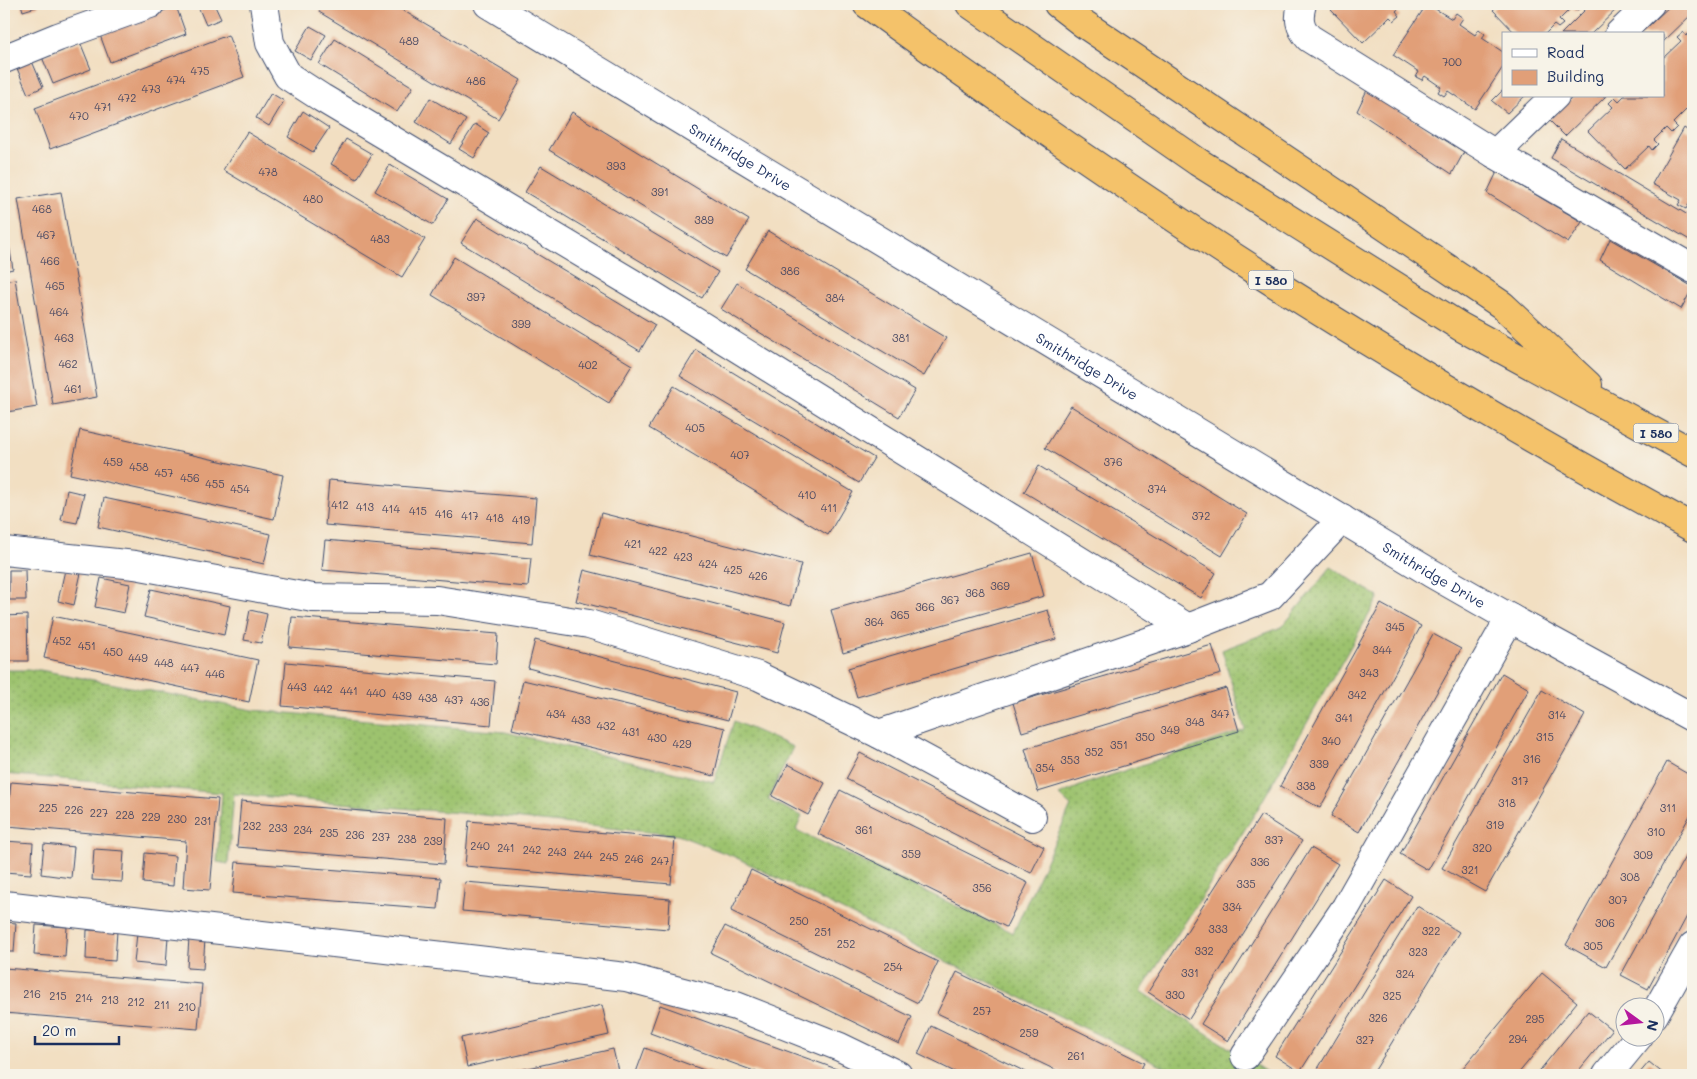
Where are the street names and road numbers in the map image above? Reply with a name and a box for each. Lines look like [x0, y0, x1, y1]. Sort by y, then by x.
street label: Smithridge Drive [686, 118, 795, 194]
road number: I 580 [1248, 270, 1294, 290]
street label: Smithridge Drive [1033, 328, 1142, 404]
road number: I 580 [1634, 423, 1678, 442]
street label: Smithridge Drive [1380, 537, 1489, 612]

